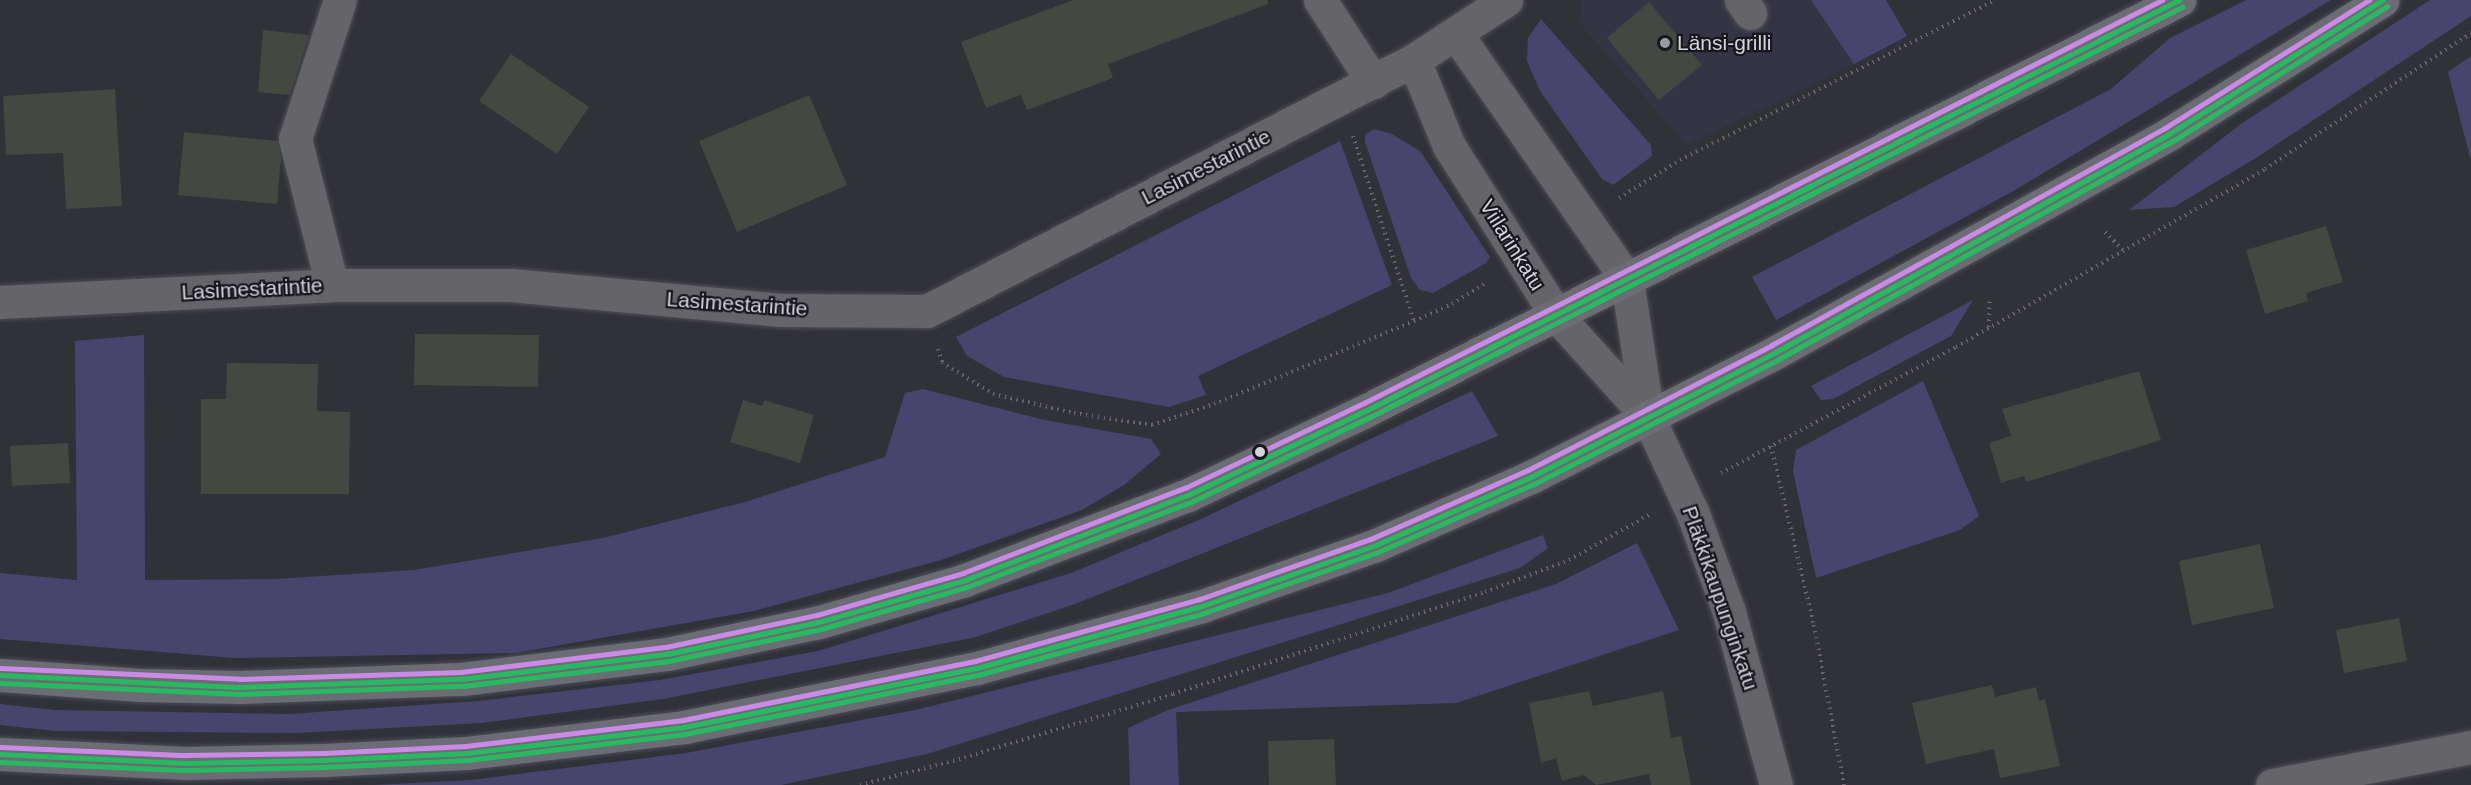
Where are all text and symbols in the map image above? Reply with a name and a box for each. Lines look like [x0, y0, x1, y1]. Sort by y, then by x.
place label: Länsi-grilli [1677, 30, 1772, 56]
marker: Länsi-grilli [1658, 36, 1672, 50]
street label: Lasimestarintie [1137, 124, 1275, 210]
street label: Viilarinkatu [1474, 195, 1550, 295]
street label: Lasimestarintie [181, 273, 323, 305]
street label: Lasimestarintie [666, 287, 808, 321]
unlabelled marker [1254, 446, 1266, 458]
street label: Pläkkikaupunginkatu [1677, 503, 1763, 693]

